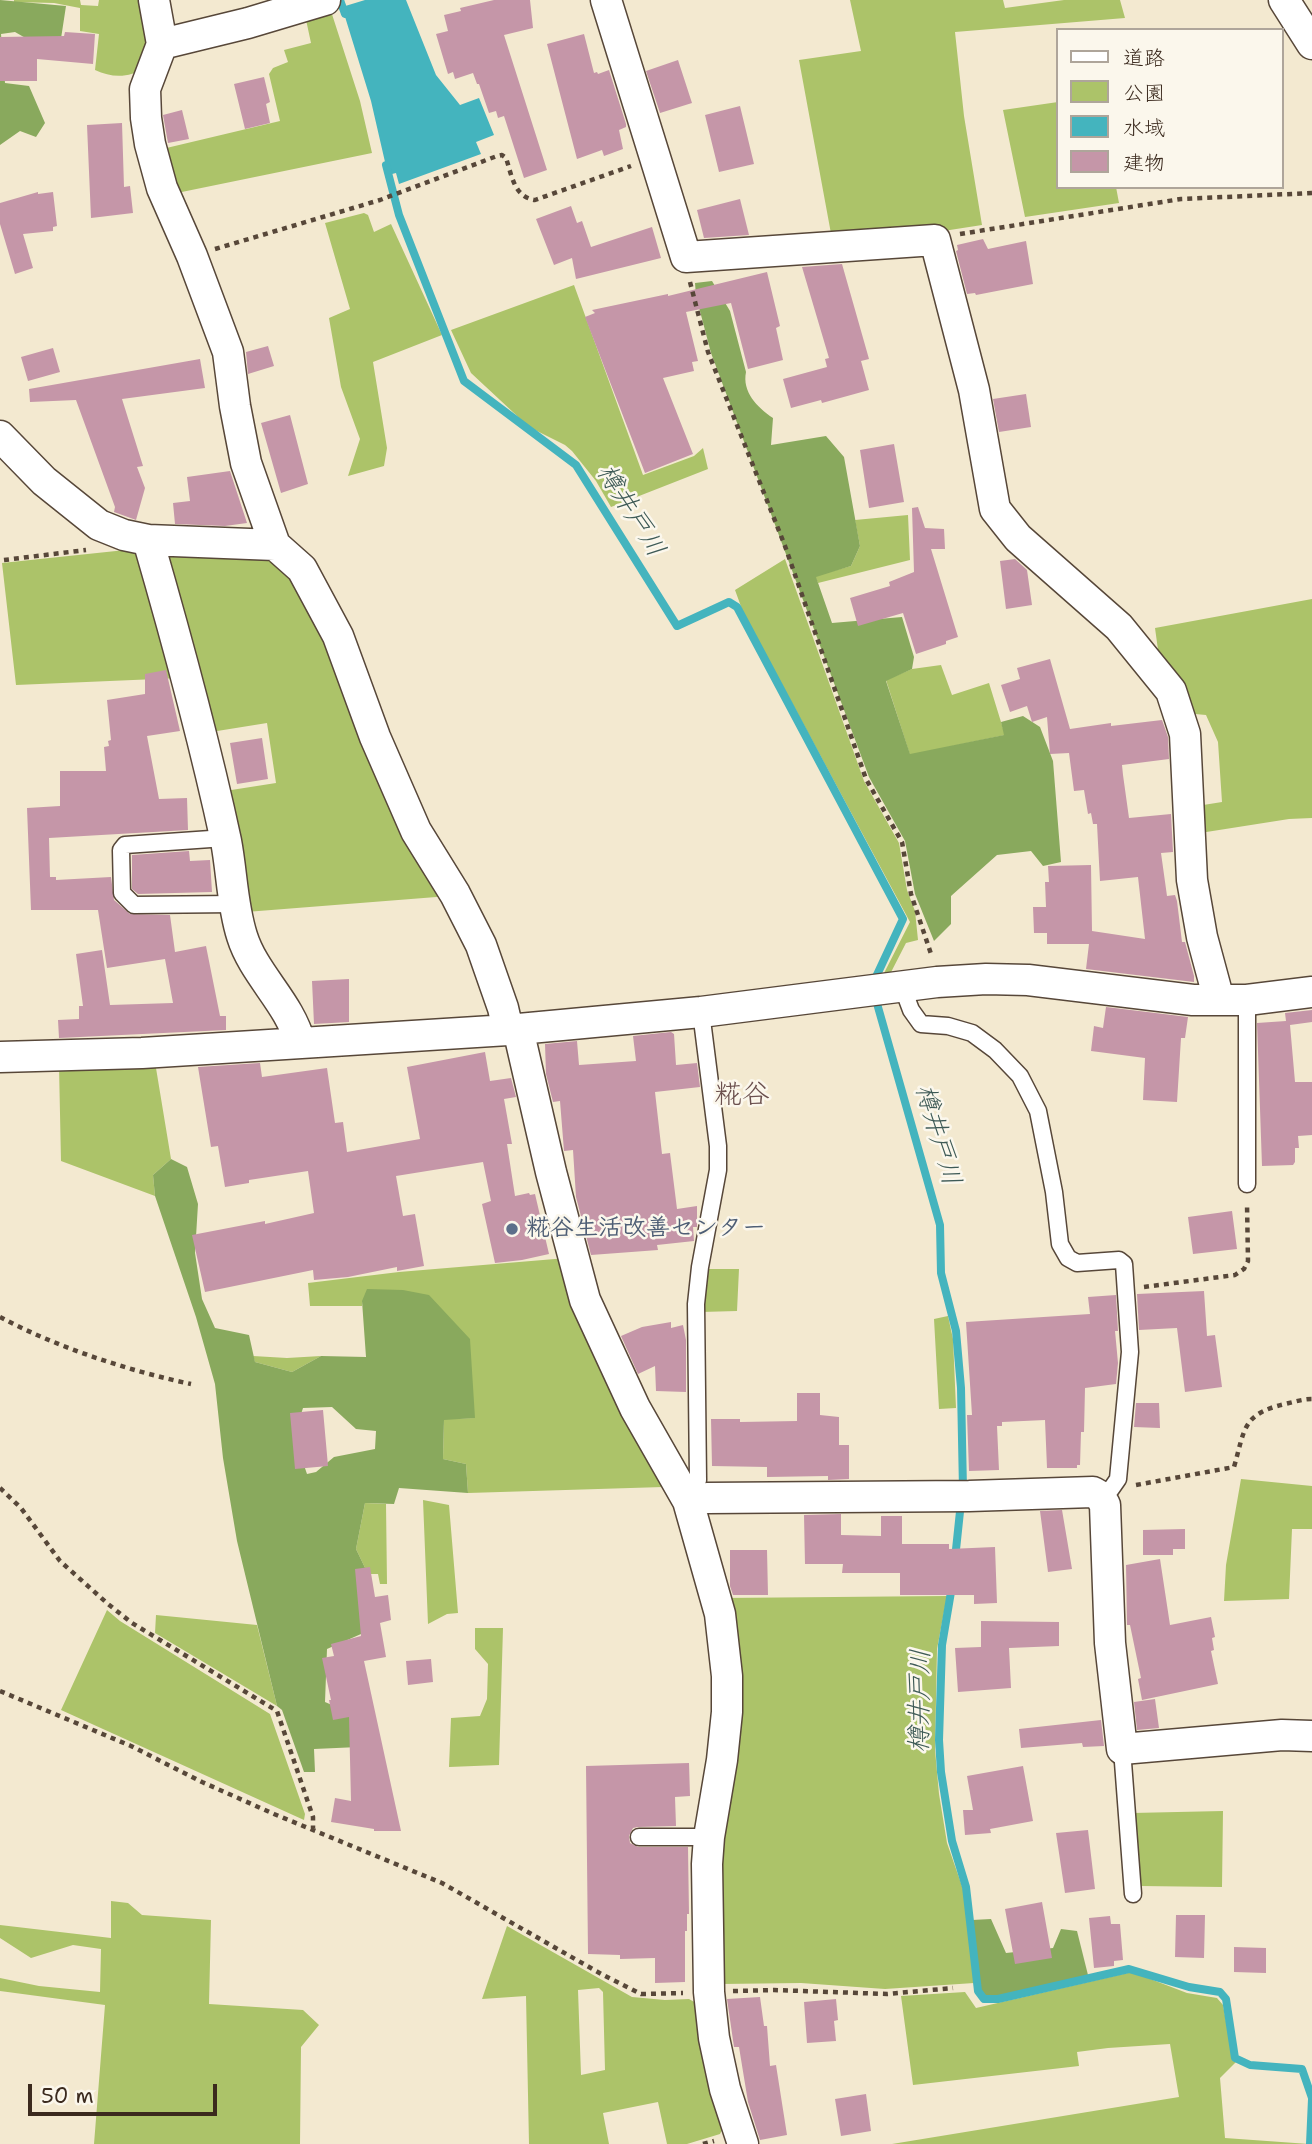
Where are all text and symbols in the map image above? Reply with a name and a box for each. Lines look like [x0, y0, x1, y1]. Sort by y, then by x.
legend [1056, 28, 1284, 189]
text: 道路 [1123, 44, 1165, 72]
text: 公園 [1123, 79, 1165, 107]
text: 水域 [1123, 114, 1165, 142]
text: 建物 [1123, 149, 1165, 177]
water label: 樽井戸川 [589, 459, 671, 563]
district label: 糀谷 [714, 1079, 770, 1113]
water label: 樽井戸川 [908, 1081, 966, 1189]
place label: 糀谷生活改善センター [526, 1215, 766, 1243]
marker: 糀谷生活改善センター [504, 1221, 520, 1237]
water label: 樽井戸川 [904, 1649, 938, 1753]
scale bar [32, 2070, 220, 2114]
text: 50 m [41, 2082, 94, 2110]

